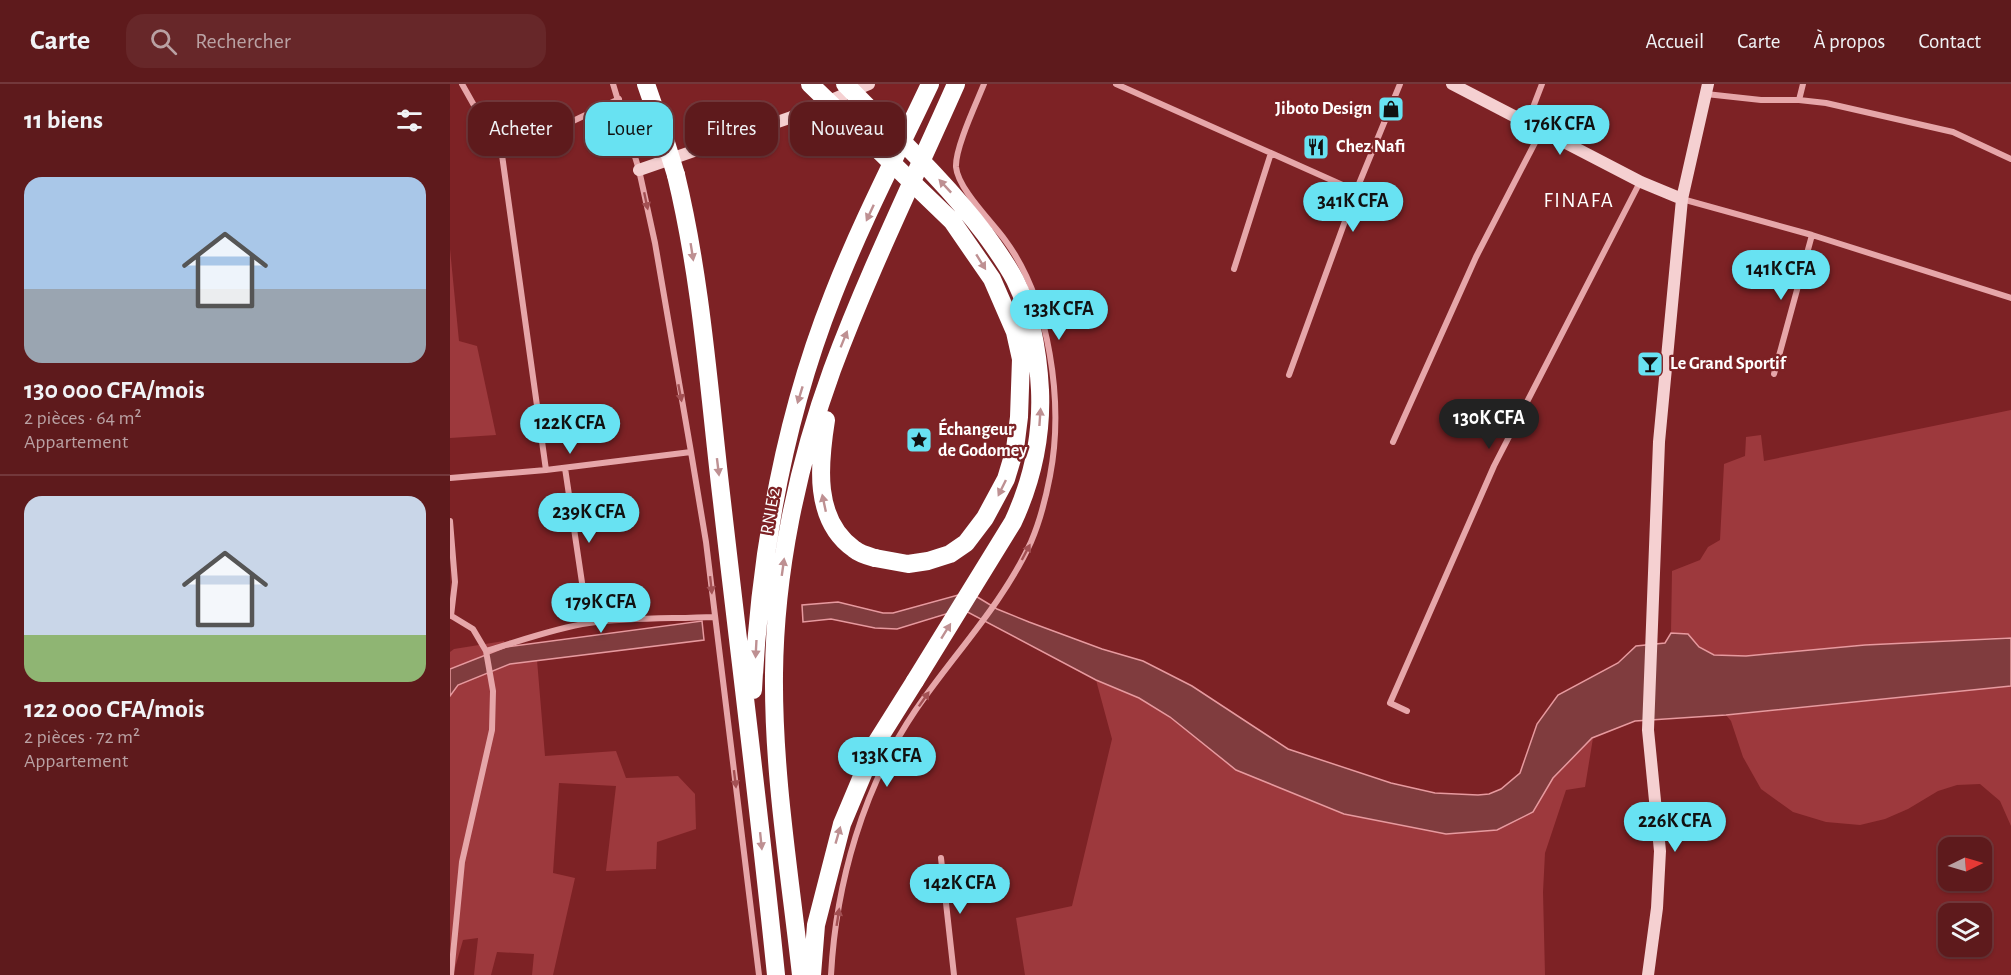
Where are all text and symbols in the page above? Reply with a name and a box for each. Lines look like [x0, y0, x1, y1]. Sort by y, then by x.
search box [126, 14, 546, 68]
icon: search [147, 25, 180, 58]
text: Carte [30, 27, 90, 55]
text: Rechercher [195, 30, 291, 52]
text: Accueil [1646, 31, 1704, 52]
text: Carte [1737, 31, 1780, 52]
text: À propos [1813, 31, 1885, 52]
text: Contact [1918, 31, 1981, 52]
shop icon: Jiboto Design [1376, 94, 1406, 124]
place label: Jiboto Design [1275, 100, 1372, 118]
chip: Acheter [468, 102, 573, 156]
chip: Louer [585, 102, 673, 156]
chip: Filtres [685, 102, 778, 156]
chip: Nouveau [790, 102, 905, 156]
icon: filters [393, 104, 426, 137]
pin: 176K CFA [1498, 105, 1622, 156]
text: 11 biens [24, 107, 103, 133]
text: 176K CFA [1524, 114, 1596, 134]
restaurant icon: Chez Nafi [1301, 132, 1331, 162]
place label: Chez Nafi [1336, 138, 1405, 156]
one-way arrow [938, 180, 952, 194]
pin: 341K CFA [1291, 182, 1415, 233]
district label: FINAFA [1544, 190, 1614, 211]
text: 341K CFA [1317, 191, 1389, 211]
one-way arrow [642, 192, 651, 211]
one-way arrow [865, 205, 874, 222]
icon: home [171, 216, 279, 324]
one-way arrow [687, 243, 696, 262]
pin: 141K CFA [1719, 250, 1843, 301]
one-way arrow [975, 254, 986, 270]
text: 141K CFA [1746, 259, 1816, 279]
pin: 133K CFA [997, 290, 1121, 341]
text: 133K CFA [1024, 299, 1094, 319]
one-way arrow [840, 329, 850, 347]
bar icon: Le Grand Sportif [1635, 349, 1665, 379]
place label: Le Grand Sportif [1670, 355, 1788, 373]
text: 130 000 CFA/mois [24, 377, 205, 403]
one-way arrow [676, 384, 685, 403]
one-way arrow [795, 386, 804, 404]
pin: 130K CFA [1427, 399, 1551, 450]
pin: 122K CFA [508, 404, 632, 455]
one-way arrow [1035, 407, 1045, 426]
text: 2 pièces · 64 m² [24, 408, 141, 428]
text: 130K CFA [1453, 408, 1525, 428]
text: 122K CFA [534, 413, 606, 433]
place label: Échangeur de Godomey [938, 418, 1028, 460]
place icon: Échangeur de Godomey [904, 425, 934, 455]
text: Appartement [24, 432, 128, 452]
one-way arrow [713, 457, 723, 476]
one-way arrow [997, 480, 1006, 497]
street label: RNIE 2 [758, 486, 784, 536]
pin: 239K CFA [527, 493, 651, 544]
one-way arrow [819, 494, 829, 513]
text: 239K CFA [552, 502, 626, 522]
icon: home [171, 535, 279, 643]
one-way arrow [1021, 543, 1031, 560]
one-way arrow [779, 557, 788, 576]
one-way arrow [706, 576, 715, 595]
pin: 179K CFA [539, 583, 663, 634]
text: 179K CFA [565, 592, 637, 612]
one-way arrow [940, 623, 951, 639]
one-way arrow [751, 639, 760, 658]
one-way arrow [918, 691, 930, 707]
text: 122 000 CFA/mois [24, 696, 205, 722]
text: 2 pièces · 72 m² [24, 727, 140, 747]
pin: 133K CFA [825, 737, 949, 788]
text: 133K CFA [852, 746, 922, 766]
text: Appartement [24, 751, 128, 771]
one-way arrow [731, 769, 740, 788]
pin: 226K CFA [1613, 802, 1737, 853]
text: 226K CFA [1638, 811, 1712, 831]
one-way arrow [834, 826, 843, 844]
one-way arrow [757, 832, 766, 851]
north arrow [1938, 837, 1992, 891]
map controls [1938, 837, 1992, 957]
pin: 142K CFA [898, 864, 1022, 915]
text: 142K CFA [924, 873, 996, 893]
button: layers [1938, 903, 1992, 957]
one-way arrow [833, 907, 842, 926]

